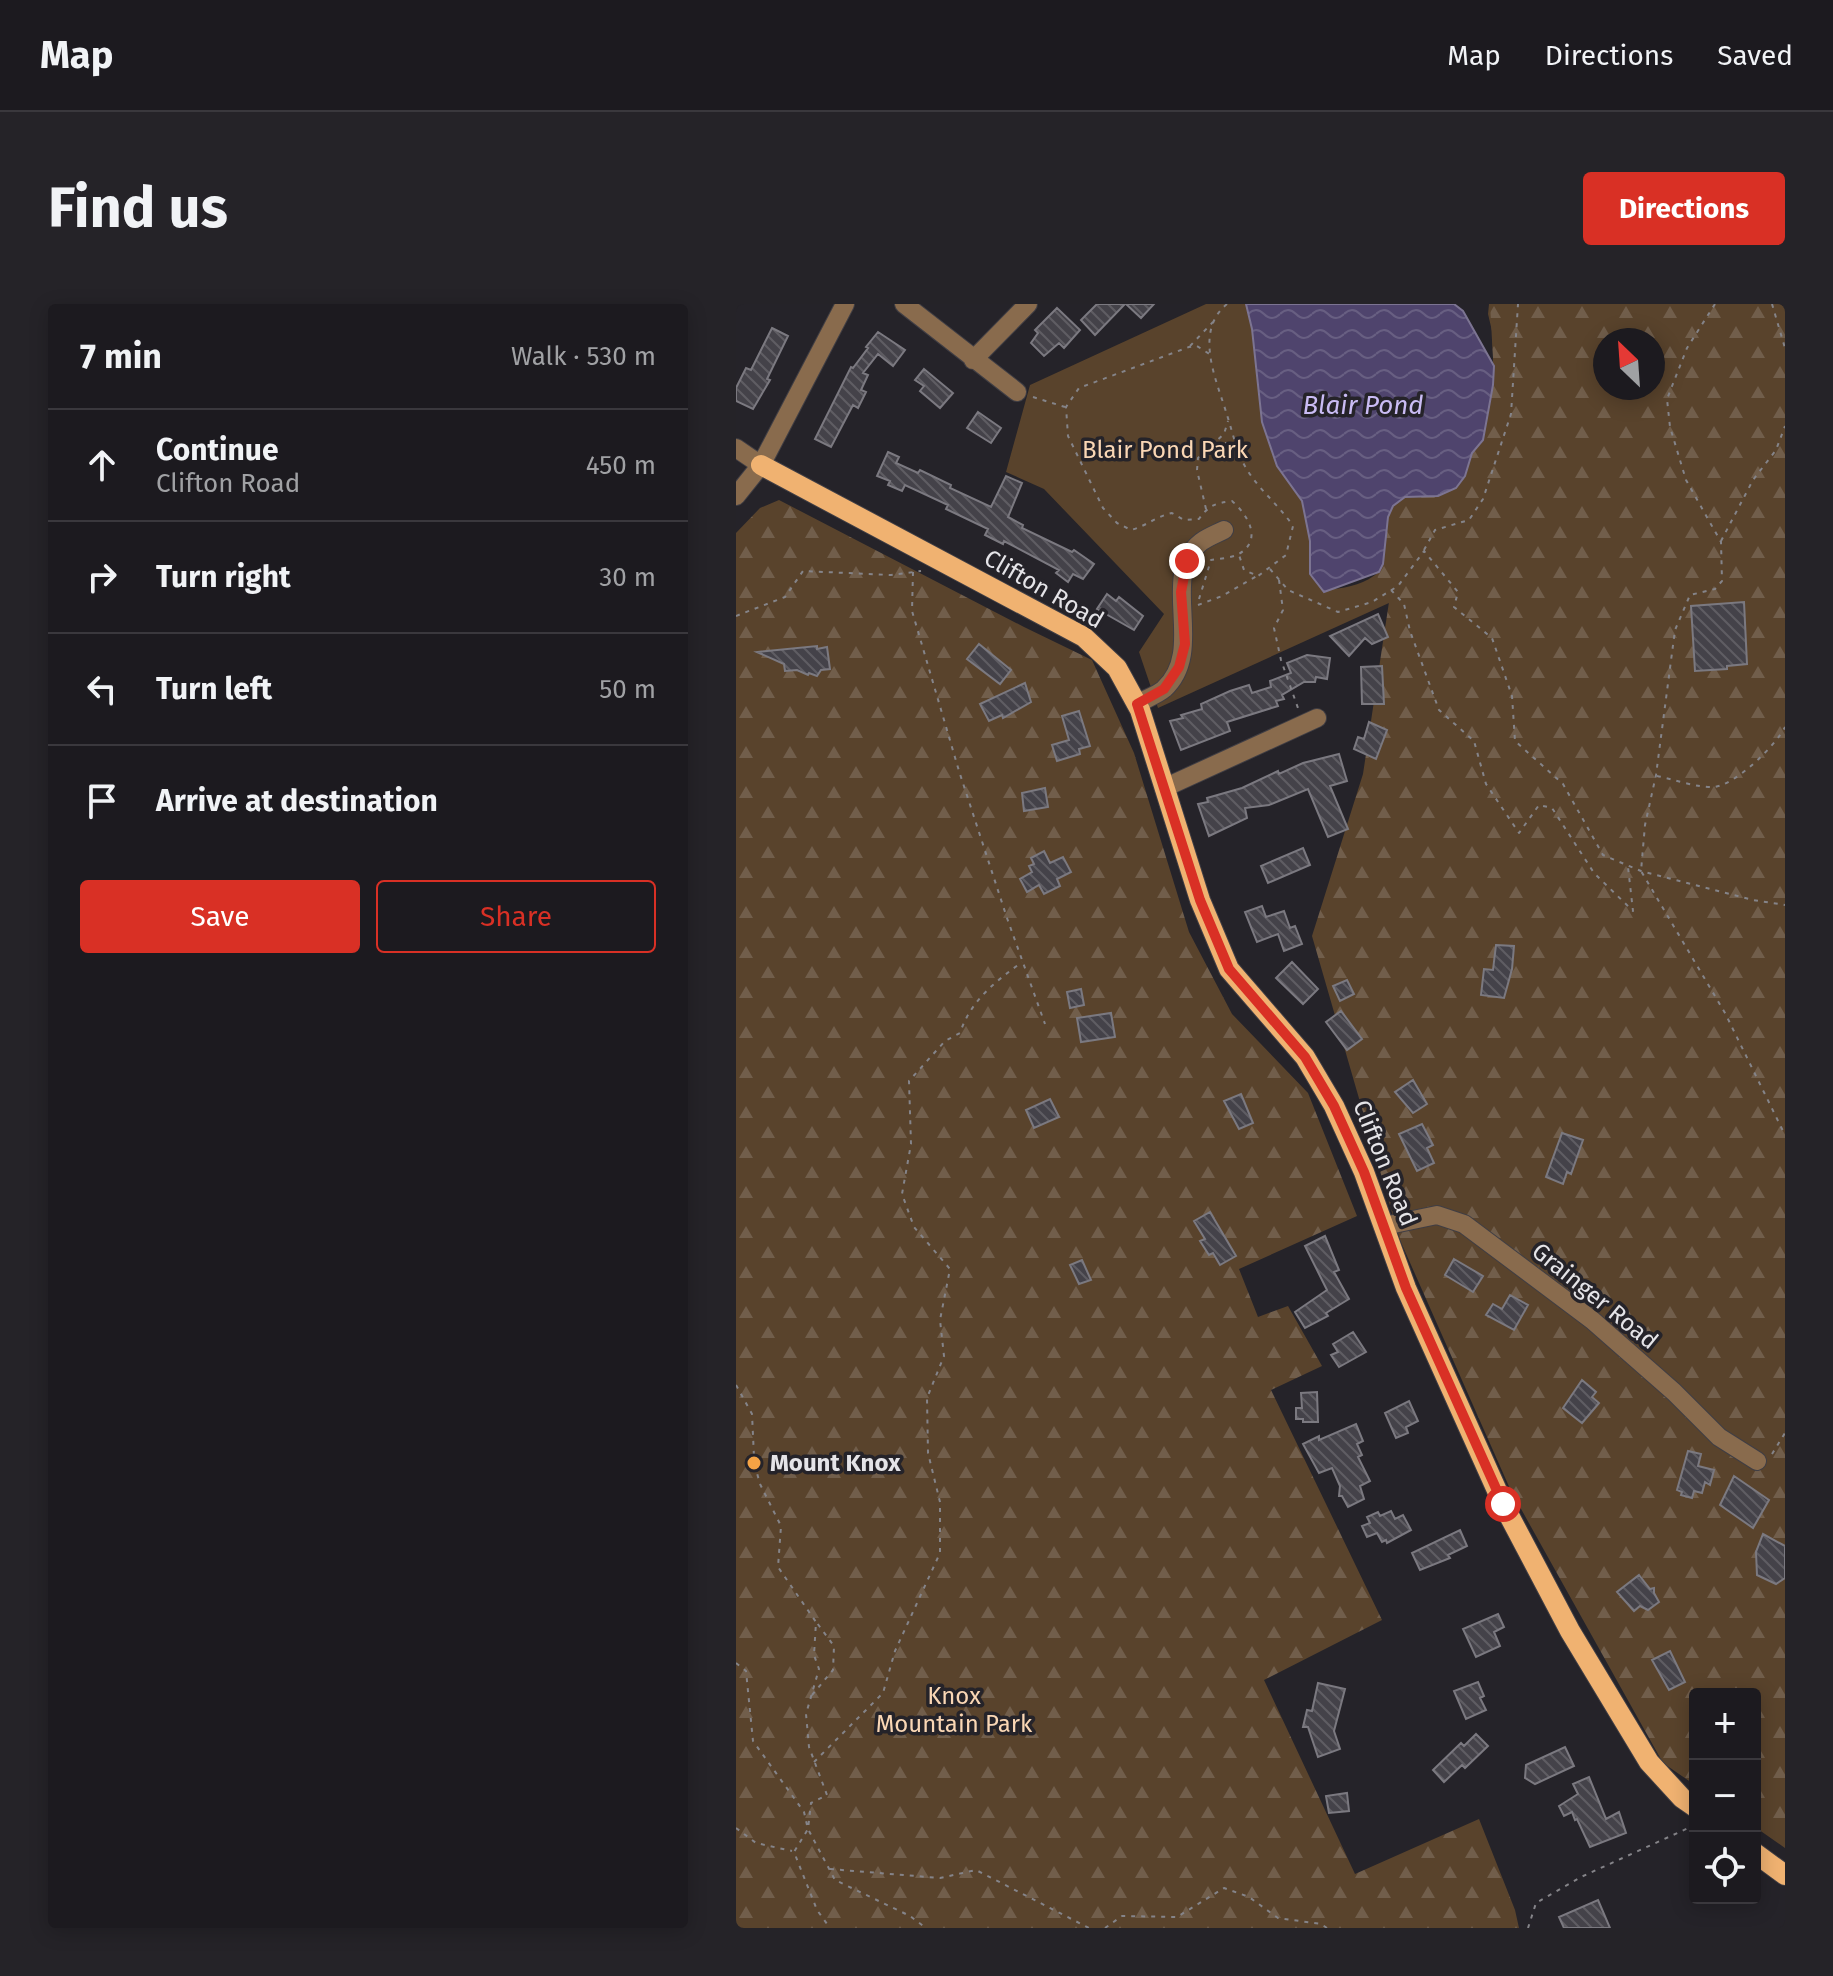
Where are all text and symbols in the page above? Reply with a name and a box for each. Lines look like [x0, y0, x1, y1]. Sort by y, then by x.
text: Map [40, 32, 113, 78]
text: Map [1447, 39, 1501, 72]
text: Directions [1545, 39, 1673, 72]
text: Saved [1717, 39, 1793, 72]
button: Directions [1583, 172, 1785, 245]
text: Find us [48, 175, 228, 242]
north arrow [1593, 328, 1665, 400]
text: 7 min [80, 336, 162, 377]
text: Walk · 530 m [511, 341, 656, 372]
water label: Blair Pond [1302, 390, 1424, 421]
text: Continue [156, 432, 279, 468]
park label: Blair Pond Park [1082, 436, 1249, 464]
icon: ahead [80, 443, 124, 487]
text: 450 m [586, 450, 656, 481]
text: Clifton Road [156, 468, 300, 499]
route end [1169, 543, 1205, 579]
street label: Clifton Road [979, 544, 1109, 634]
icon: right [80, 555, 124, 599]
text: Turn right [156, 559, 291, 595]
text: 30 m [599, 562, 656, 593]
icon: left [80, 667, 124, 711]
text: Turn left [156, 671, 272, 707]
text: 50 m [599, 674, 656, 705]
icon: arrive [80, 779, 124, 823]
text: Arrive at destination [156, 783, 438, 819]
button: Save [80, 880, 360, 953]
button: Share [376, 880, 656, 953]
street label: Clifton Road [1347, 1096, 1423, 1230]
street label: Grainger Road [1527, 1237, 1663, 1355]
place label: Mount Knox [770, 1449, 901, 1477]
marker: Mount Knox [745, 1454, 763, 1472]
route start [1485, 1486, 1521, 1522]
park label: Knox Mountain Park [876, 1682, 1033, 1738]
map controls [1689, 1688, 1761, 1904]
button: + [1689, 1688, 1761, 1760]
button: − [1689, 1760, 1761, 1832]
button: locate [1689, 1832, 1761, 1904]

